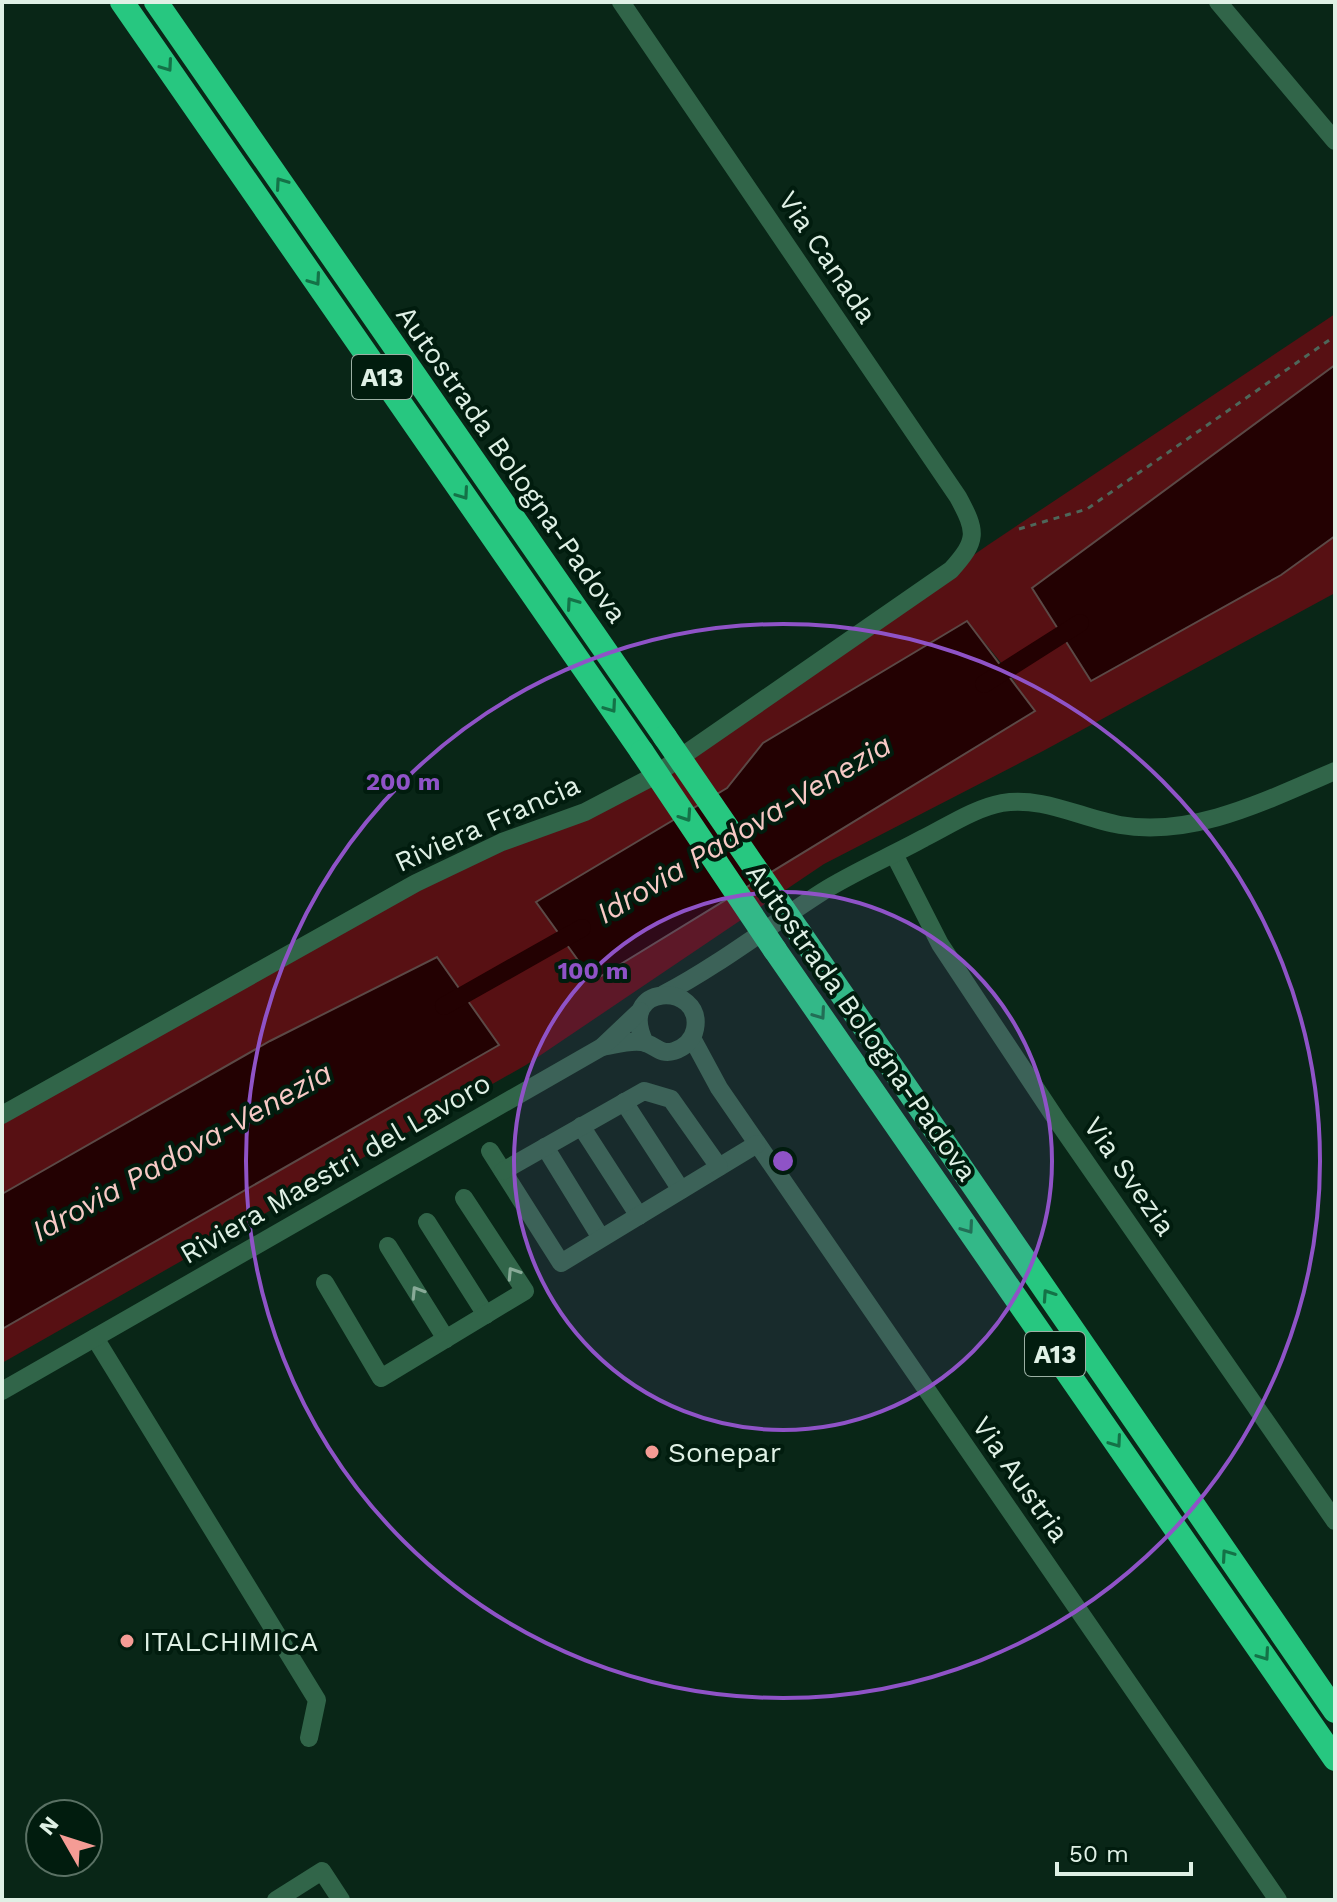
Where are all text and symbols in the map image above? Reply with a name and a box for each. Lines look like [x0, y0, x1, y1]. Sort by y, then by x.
one-way arrow [157, 58, 172, 72]
one-way arrow [276, 177, 291, 191]
street label: Via Canada [771, 185, 884, 330]
one-way arrow [305, 272, 320, 286]
street label: Autostrada Bologna-Padova [389, 299, 634, 629]
road number: A13 [352, 355, 412, 399]
one-way arrow [453, 485, 468, 499]
one-way arrow [567, 598, 582, 612]
one-way arrow [601, 699, 616, 713]
water label: Idrovia Padova-Venezia [590, 727, 897, 931]
text: 200 m [366, 768, 440, 796]
street label: Riviera Francia [390, 768, 585, 879]
one-way arrow [676, 808, 691, 822]
street label: Autostrada Bologna-Padova [739, 857, 984, 1187]
text: 100 m [558, 957, 628, 985]
one-way arrow [810, 1005, 825, 1019]
water label: Idrovia Padova-Venezia [26, 1054, 338, 1249]
street label: Riviera Maestri del Lavoro [174, 1066, 496, 1271]
street label: Via Svezia [1077, 1111, 1183, 1242]
centre of rings [769, 1147, 797, 1175]
one-way arrow [958, 1219, 973, 1233]
one-way arrow [507, 1267, 522, 1282]
one-way arrow [411, 1286, 426, 1301]
one-way arrow [1043, 1289, 1058, 1303]
road number: A13 [1025, 1332, 1085, 1376]
street label: Via Austria [965, 1410, 1076, 1549]
one-way arrow [1106, 1433, 1121, 1447]
place label: Sonepar [668, 1436, 781, 1469]
marker: Sonepar [643, 1443, 661, 1461]
one-way arrow [1222, 1549, 1237, 1563]
place label: ITALCHIMICA [143, 1625, 318, 1658]
marker: ITALCHIMICA [118, 1632, 136, 1650]
one-way arrow [1254, 1647, 1269, 1661]
north arrow [24, 1798, 104, 1878]
text: N [34, 1812, 64, 1840]
scale bar [1057, 1826, 1191, 1876]
text: 50 m [1069, 1840, 1129, 1868]

